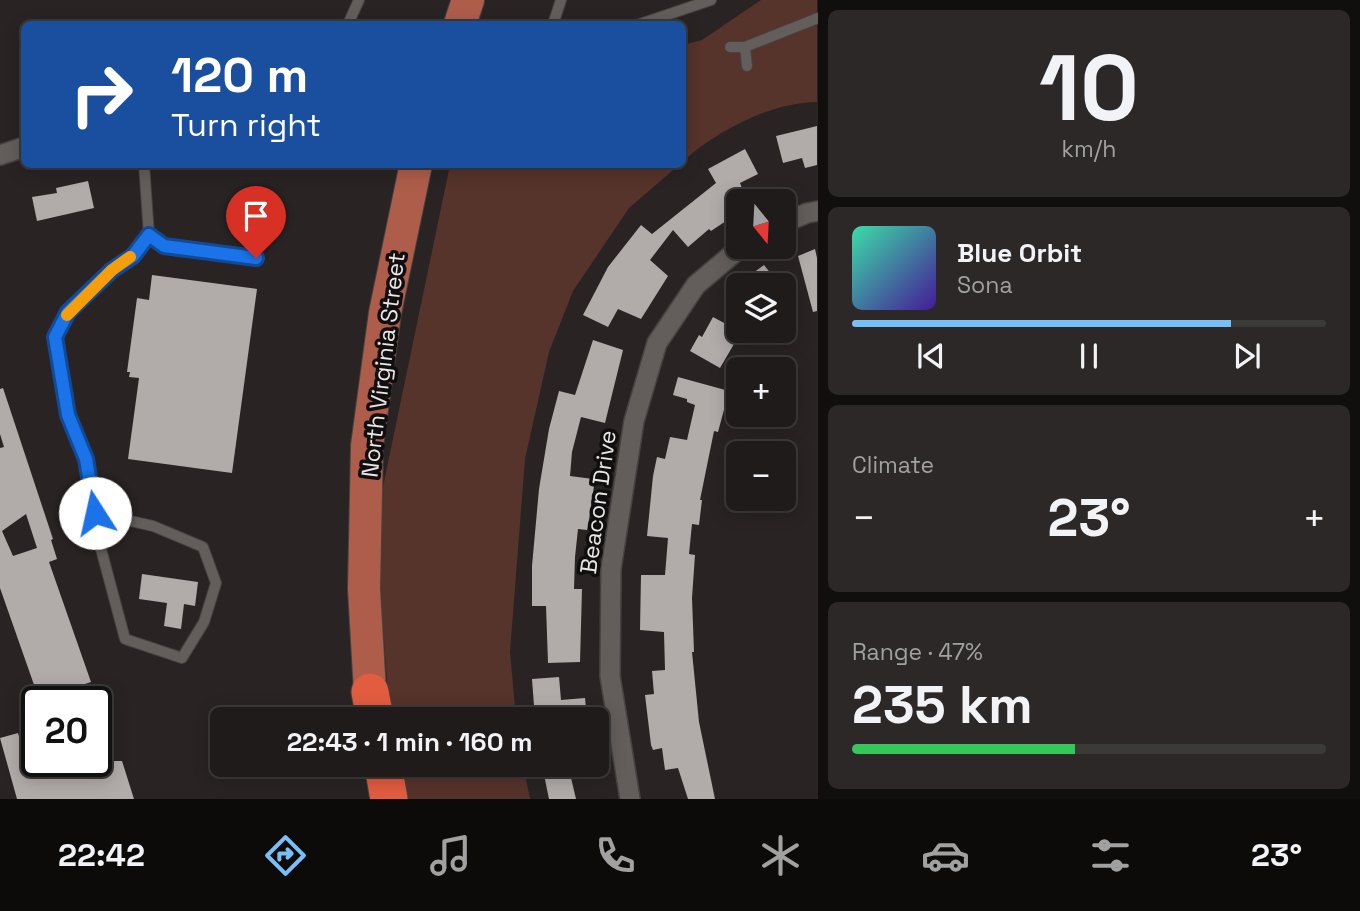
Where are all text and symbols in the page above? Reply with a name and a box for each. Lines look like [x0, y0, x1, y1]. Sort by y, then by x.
text: 10 [1039, 30, 1139, 147]
text: 120 m [171, 44, 308, 106]
icon: right [56, 49, 147, 140]
text: Turn right [171, 105, 321, 145]
text: km/h [1062, 134, 1116, 164]
pin [226, 186, 286, 258]
north arrow [726, 189, 796, 259]
map controls [726, 189, 796, 511]
icon: arrive [237, 197, 275, 235]
text: Blue Orbit [957, 236, 1082, 270]
street label: North Virginia Street [354, 251, 412, 479]
text: Sona [957, 270, 1013, 300]
button: layers [726, 273, 796, 343]
icon: previous [912, 337, 950, 375]
icon: pause [1070, 337, 1108, 375]
icon: next [1228, 337, 1266, 375]
button: + [726, 357, 796, 427]
street label: Beacon Drive [573, 428, 623, 576]
button: − [726, 441, 796, 511]
text: Climate [852, 450, 934, 480]
position arrow [58, 476, 132, 550]
text: 23° [1048, 485, 1131, 551]
text: − [852, 494, 876, 542]
text: + [1302, 494, 1326, 542]
text: Range · 47% [852, 637, 983, 667]
text: 235 km [852, 672, 1033, 738]
speed limit sign: 20 [21, 686, 112, 777]
text: 22:43 · 1 min · 160 m [287, 725, 532, 759]
icon: directions [261, 831, 310, 880]
icon: music [426, 831, 475, 880]
icon: phone [591, 831, 640, 880]
icon: climate [756, 831, 805, 880]
icon: car [921, 831, 970, 880]
icon: filters [1086, 831, 1135, 880]
text: 22:42 [58, 835, 145, 875]
text: 23° [1251, 835, 1302, 875]

